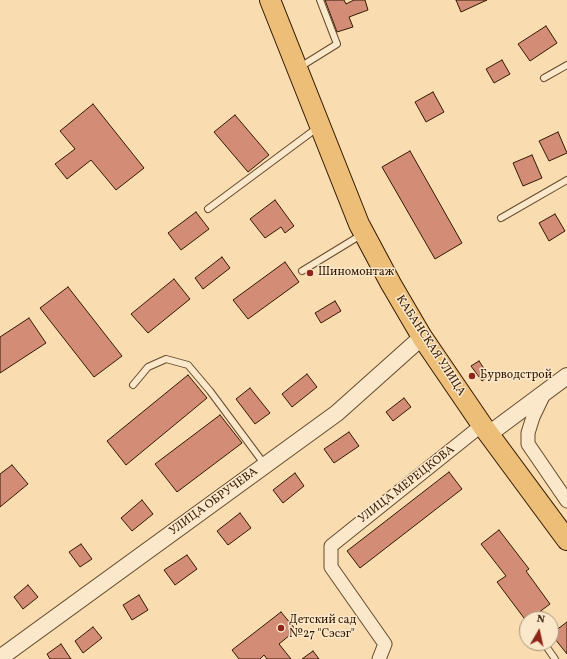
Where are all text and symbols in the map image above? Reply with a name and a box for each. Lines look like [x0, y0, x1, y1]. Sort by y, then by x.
place label: Шиномонтаж [318, 266, 394, 280]
marker: Шиномонтаж [305, 268, 315, 278]
street label: КАБАНСКАЯ УЛИЦА [392, 293, 468, 399]
place label: Бурводстрой [480, 369, 552, 383]
marker: Бурводстрой [467, 371, 477, 381]
street label: УЛИЦА МЕРЕЦКОВА [356, 443, 458, 527]
street label: УЛИЦА ОБРУЧЕВА [167, 465, 261, 539]
north arrow [519, 611, 559, 651]
text: N [536, 612, 546, 628]
place label: Детский сад №27 "Сэсэг" [289, 614, 356, 642]
marker: Детский сад №27 "Сэсэг" [276, 623, 286, 633]

